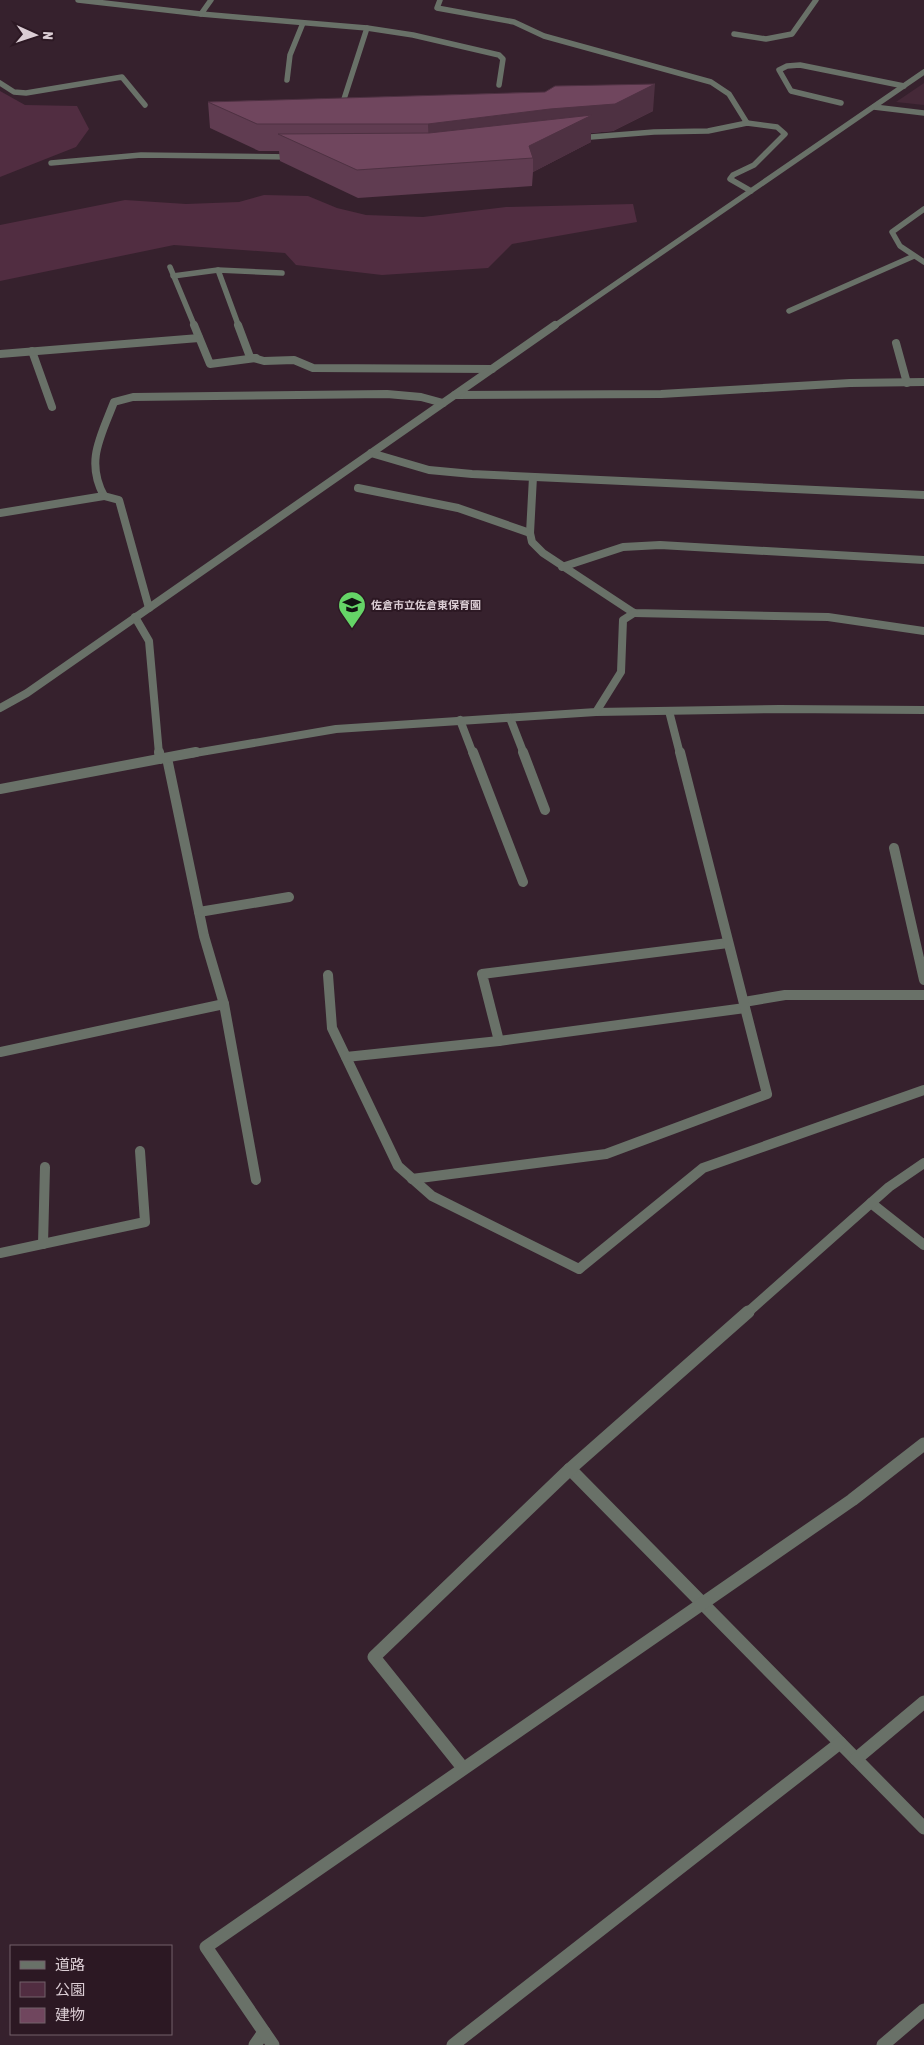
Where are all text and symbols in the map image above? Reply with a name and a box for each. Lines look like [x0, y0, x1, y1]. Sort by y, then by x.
north arrow [10, 10, 60, 60]
text: N [40, 31, 56, 40]
school or university icon: 佐倉市立佐倉東保育園 [337, 590, 367, 629]
place label: 佐倉市立佐倉東保育園 [371, 599, 481, 611]
legend [10, 1945, 172, 2035]
text: 道路 [55, 1956, 85, 1973]
text: 公園 [55, 1981, 85, 1998]
text: 建物 [55, 2006, 85, 2023]

